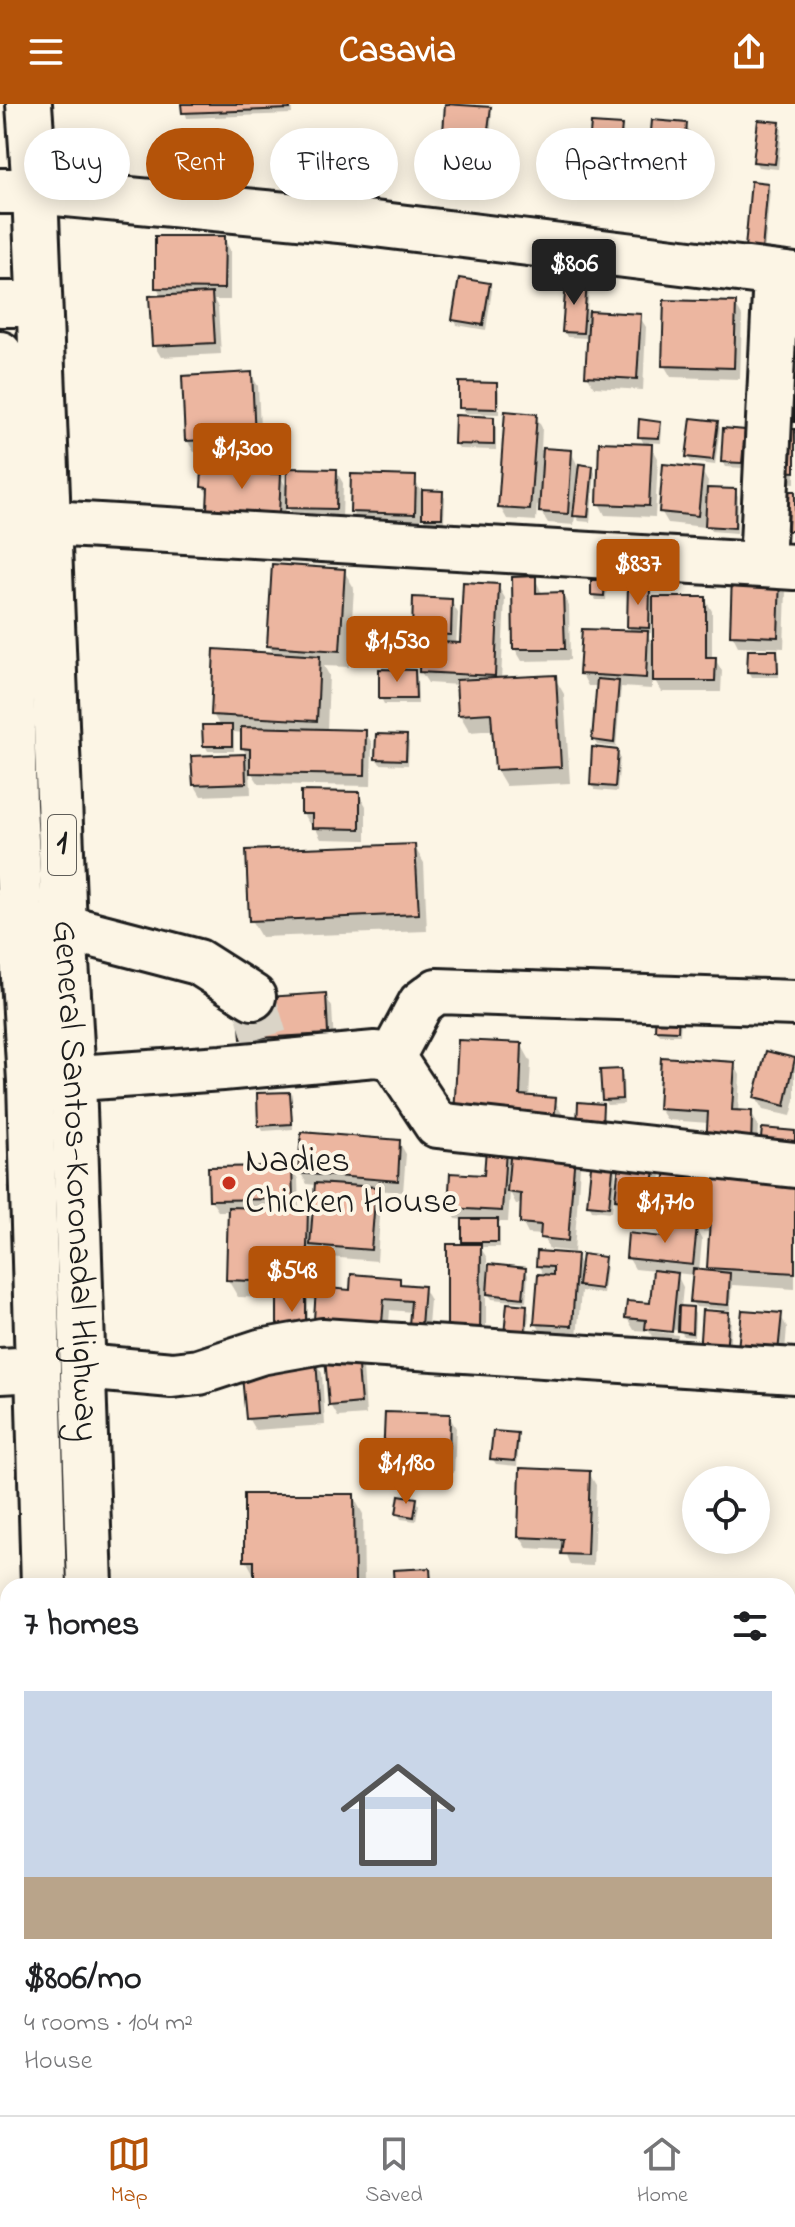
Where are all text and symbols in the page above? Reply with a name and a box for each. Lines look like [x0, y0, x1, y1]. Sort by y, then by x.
text: Casavia [339, 26, 456, 79]
icon: menu [24, 30, 68, 74]
icon: share [727, 30, 771, 74]
chip: Buy [24, 128, 130, 200]
chip: Rent [146, 128, 254, 200]
chip: Filters [270, 128, 398, 200]
chip: New [414, 128, 520, 200]
chip: Apartment [536, 128, 715, 200]
pin: $806 [527, 239, 621, 307]
text: $806 [550, 246, 598, 284]
pin: $1,300 [177, 423, 307, 491]
text: $1,300 [211, 430, 273, 468]
pin: $837 [591, 539, 685, 607]
text: $837 [615, 546, 661, 584]
pin: $1,530 [332, 616, 462, 684]
text: $1,530 [364, 623, 430, 661]
road number: 1 [48, 815, 76, 875]
street label: General Santos-Koronadal Highway [37, 919, 112, 1443]
place label: Nadies Chicken House [245, 1136, 458, 1230]
marker: Nadies Chicken House [220, 1174, 238, 1192]
pin: $1,710 [600, 1177, 730, 1245]
text: $1,710 [636, 1184, 694, 1222]
pin: $548 [245, 1246, 339, 1314]
text: $548 [266, 1253, 318, 1291]
pin: $1,180 [341, 1438, 471, 1506]
text: $1,180 [377, 1445, 435, 1483]
map controls [682, 1466, 770, 1554]
button: locate [682, 1466, 770, 1554]
text: 7 homes [24, 1601, 139, 1651]
icon: filters [728, 1604, 772, 1648]
icon: home [326, 1743, 470, 1887]
text: $806/mo [24, 1955, 142, 2005]
text: 4 rooms · 104 m² [24, 2005, 193, 2043]
text: House [24, 2043, 92, 2081]
tab: Map [107, 2132, 151, 2212]
tab: Saved [365, 2132, 423, 2212]
tab: Home [637, 2132, 688, 2212]

